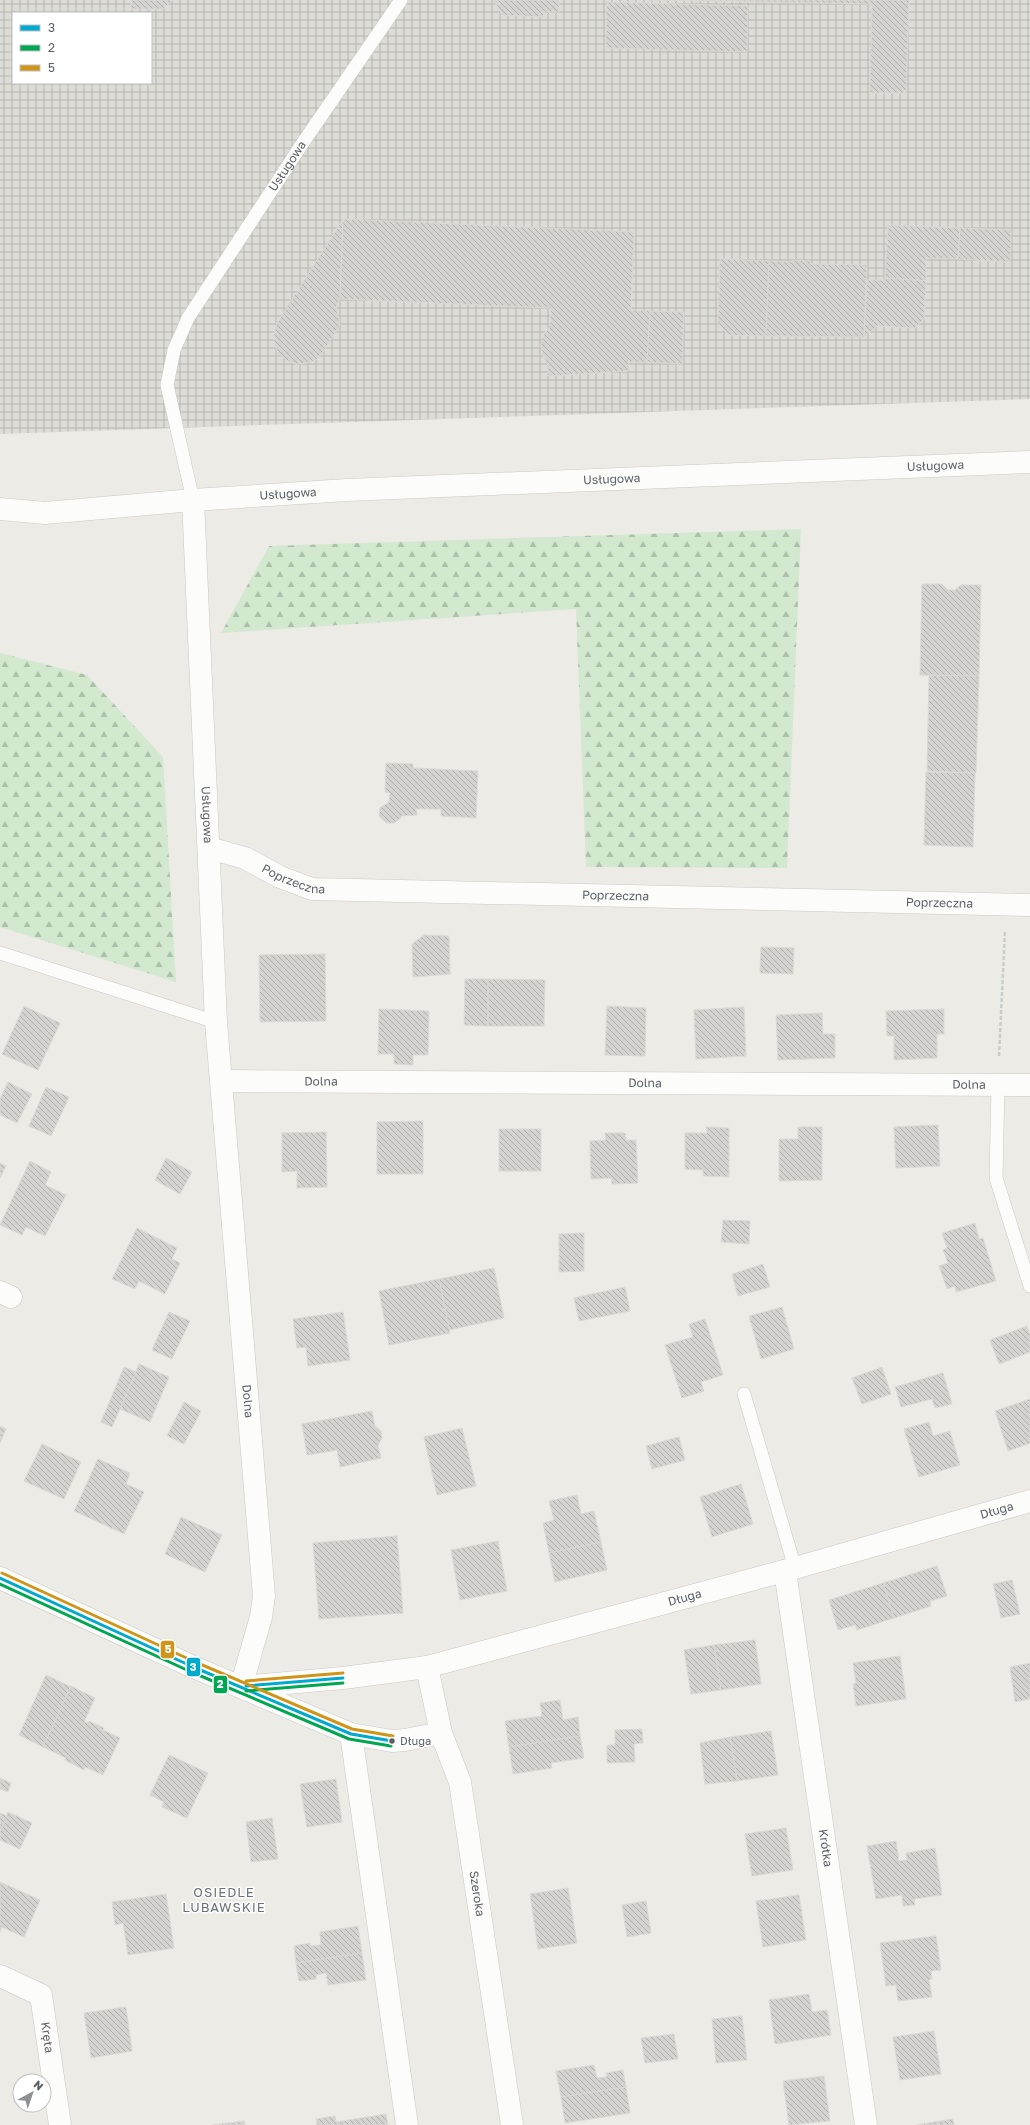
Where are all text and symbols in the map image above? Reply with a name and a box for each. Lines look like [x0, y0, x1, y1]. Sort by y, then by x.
legend [12, 12, 152, 84]
text: 3 [48, 20, 55, 35]
text: 2 [48, 40, 55, 55]
text: 5 [48, 60, 55, 75]
street label: Usługowa [265, 138, 309, 194]
street label: Usługowa [907, 457, 964, 474]
street label: Usługowa [583, 470, 641, 487]
street label: Usługowa [259, 484, 317, 503]
street label: Usługowa [199, 786, 216, 844]
street label: Poprzeczna [259, 861, 325, 896]
street label: Poprzeczna [582, 887, 649, 904]
street label: Poprzeczna [906, 894, 973, 911]
street label: Dolna [304, 1073, 338, 1089]
street label: Dolna [628, 1075, 662, 1090]
street label: Dolna [952, 1077, 986, 1092]
street label: Dolna [239, 1384, 257, 1419]
street label: Długa [978, 1498, 1015, 1522]
street label: Długa [666, 1586, 703, 1609]
line badge: 5 [160, 1640, 175, 1659]
text: 5 [165, 1642, 172, 1655]
line badge: 3 [186, 1657, 201, 1677]
text: 3 [190, 1660, 197, 1673]
line badge: 2 [213, 1675, 228, 1694]
text: 2 [217, 1677, 224, 1690]
place label: Długa [400, 1734, 431, 1747]
marker: Długa [387, 1736, 397, 1746]
street label: Krótka [816, 1828, 836, 1868]
street label: Szeroka [467, 1870, 488, 1917]
district label: OSIEDLE LUBAWSKIE [182, 1884, 266, 1915]
street label: Kręta [38, 2021, 57, 2054]
north arrow [12, 2073, 52, 2113]
text: N [31, 2077, 46, 2093]

